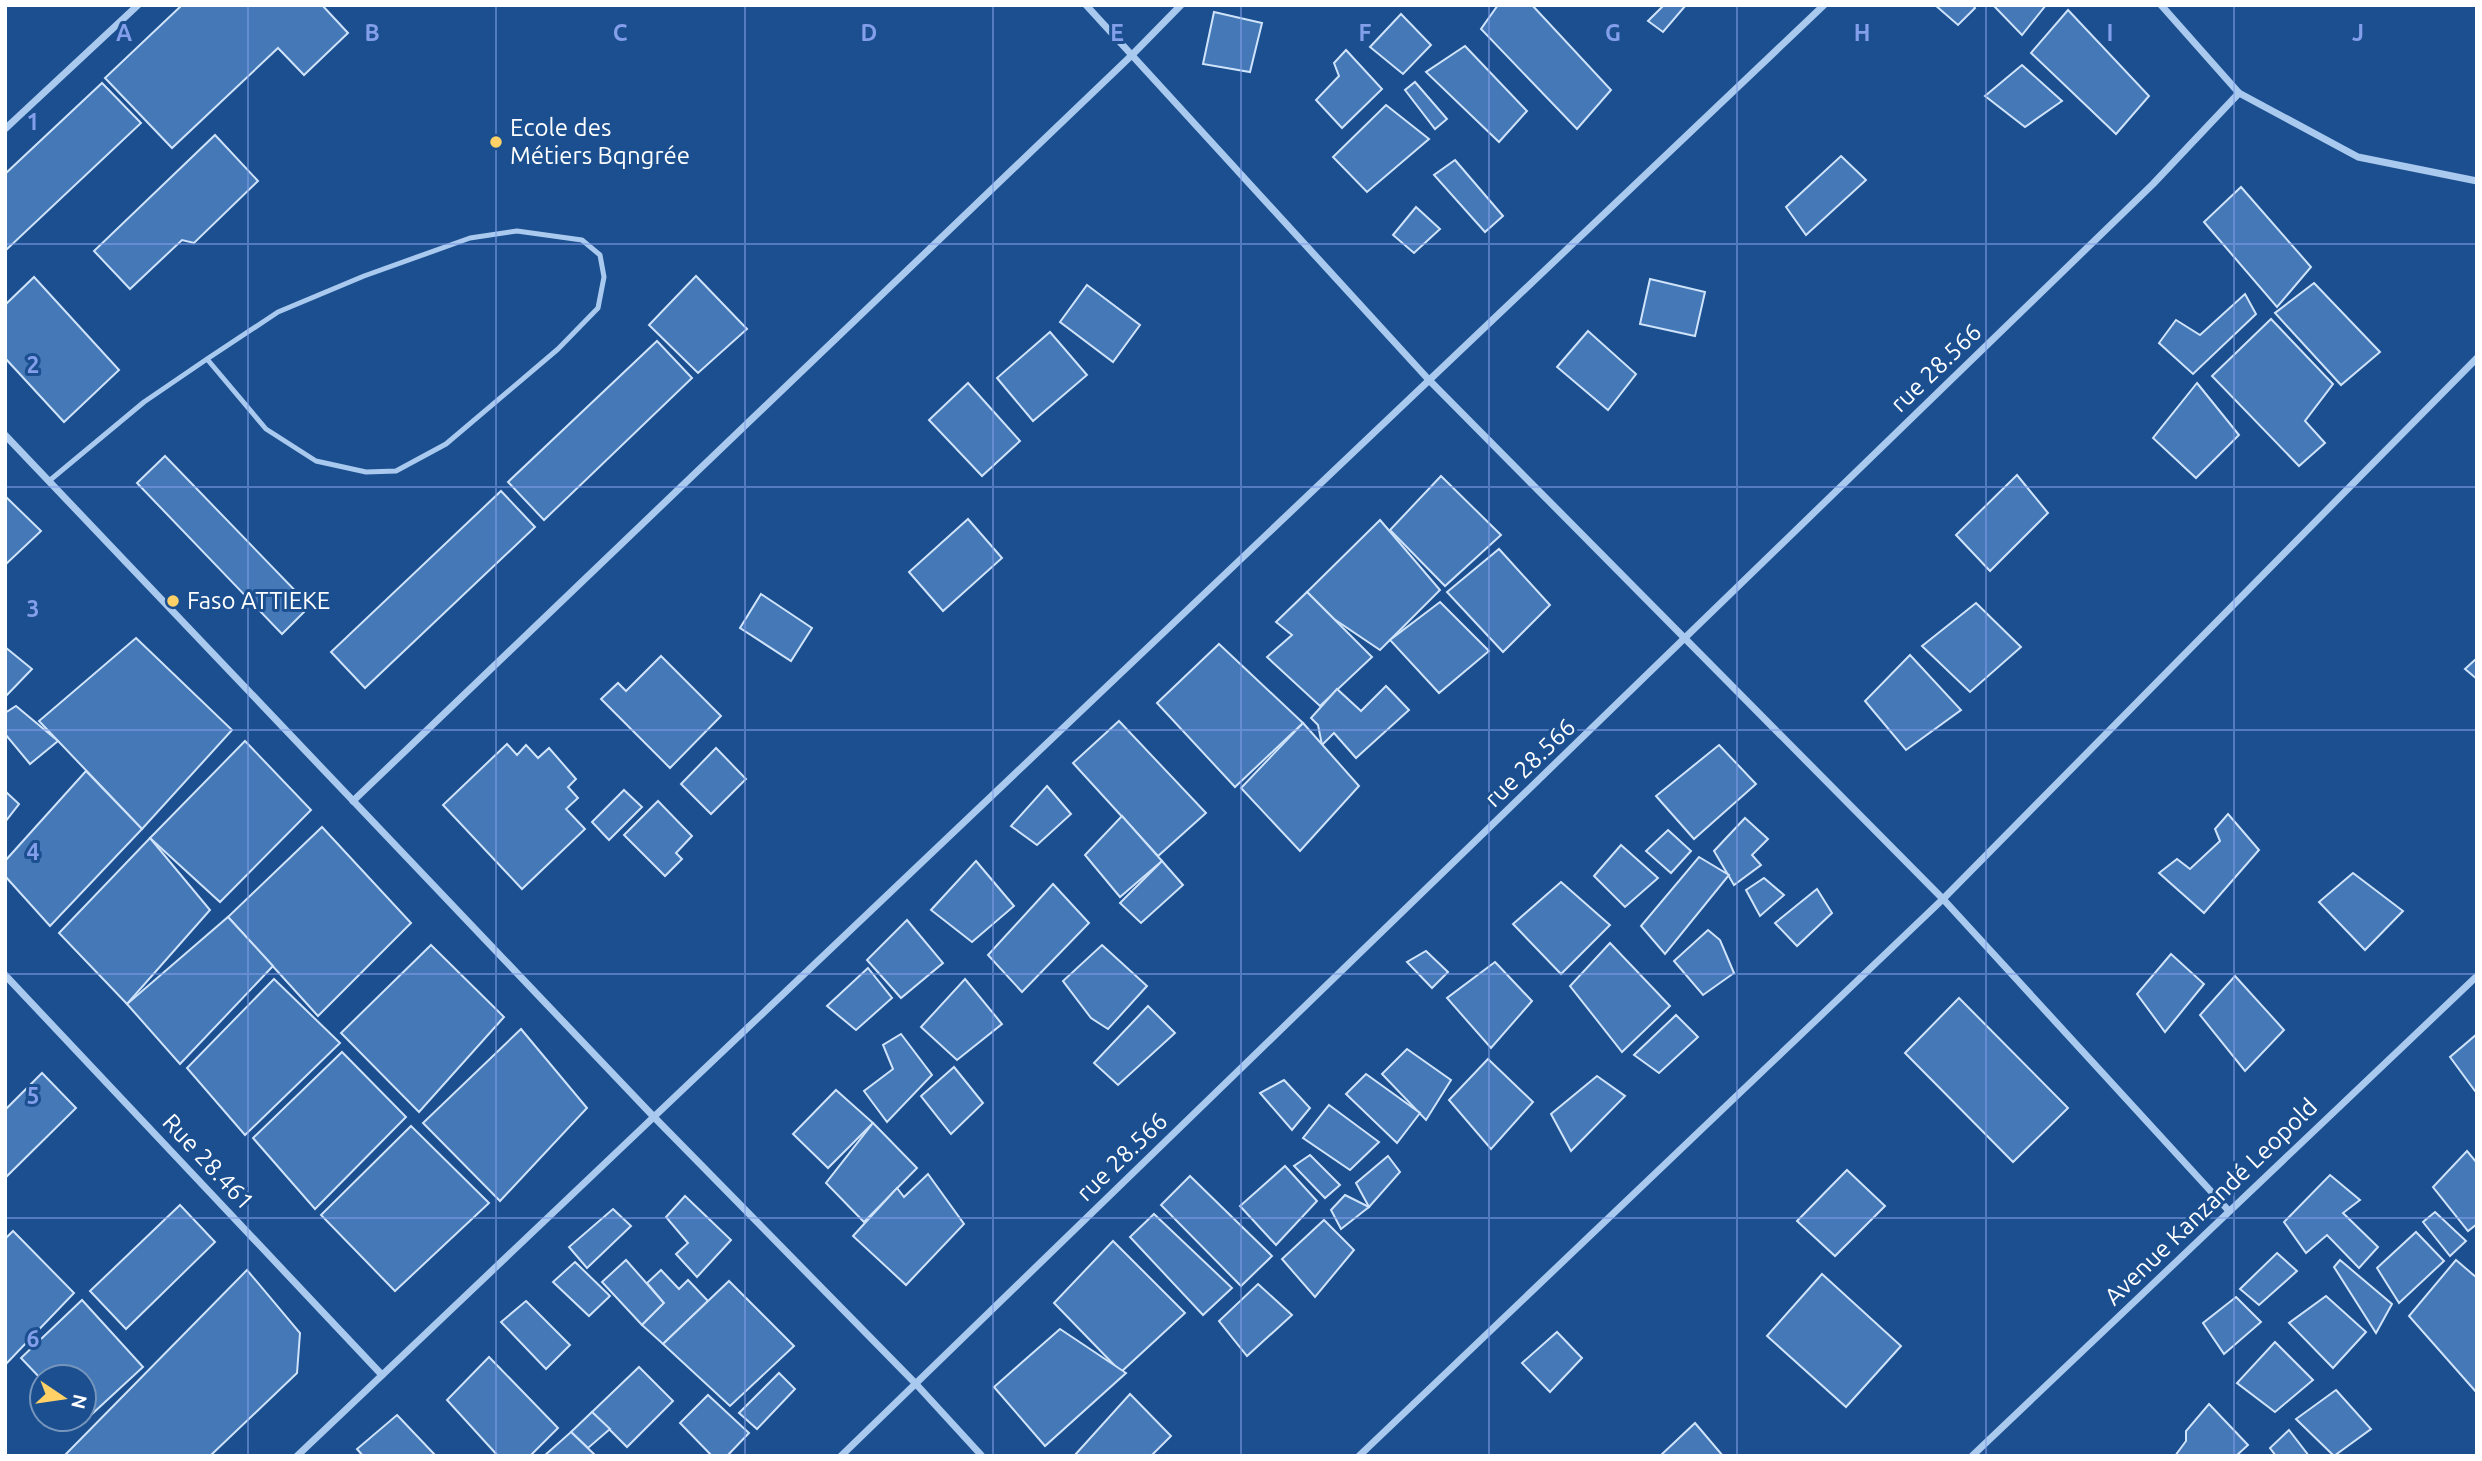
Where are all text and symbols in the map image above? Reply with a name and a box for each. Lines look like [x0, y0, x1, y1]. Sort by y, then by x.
text: A [116, 20, 132, 45]
text: B [364, 20, 380, 45]
text: C [613, 20, 628, 45]
text: D [861, 20, 877, 45]
text: E [1110, 20, 1124, 45]
text: F [1359, 20, 1372, 45]
text: G [1605, 20, 1621, 45]
text: H [1854, 20, 1870, 45]
text: I [2107, 20, 2113, 45]
text: J [2352, 20, 2364, 45]
text: 1 [27, 109, 39, 134]
place label: Ecole des Métiers Bqngrée [510, 114, 690, 169]
marker: Ecole des Métiers Bqngrée [488, 134, 504, 150]
street label: rue 28.566 [1885, 318, 1986, 417]
text: 2 [27, 352, 39, 377]
place label: Faso ATTIEKE [187, 587, 330, 614]
marker: Faso ATTIEKE [165, 593, 181, 609]
text: 3 [27, 596, 39, 621]
street label: rue 28.566 [1479, 713, 1580, 812]
text: 4 [27, 839, 40, 864]
text: 5 [27, 1083, 39, 1108]
street label: Avenue Kanzandé Leopold [2099, 1093, 2322, 1310]
street label: rue 28.566 [1071, 1107, 1172, 1206]
street label: Rue 28.461 [157, 1108, 259, 1215]
text: 6 [27, 1326, 40, 1351]
north arrow [28, 1363, 98, 1433]
text: N [67, 1392, 92, 1411]

